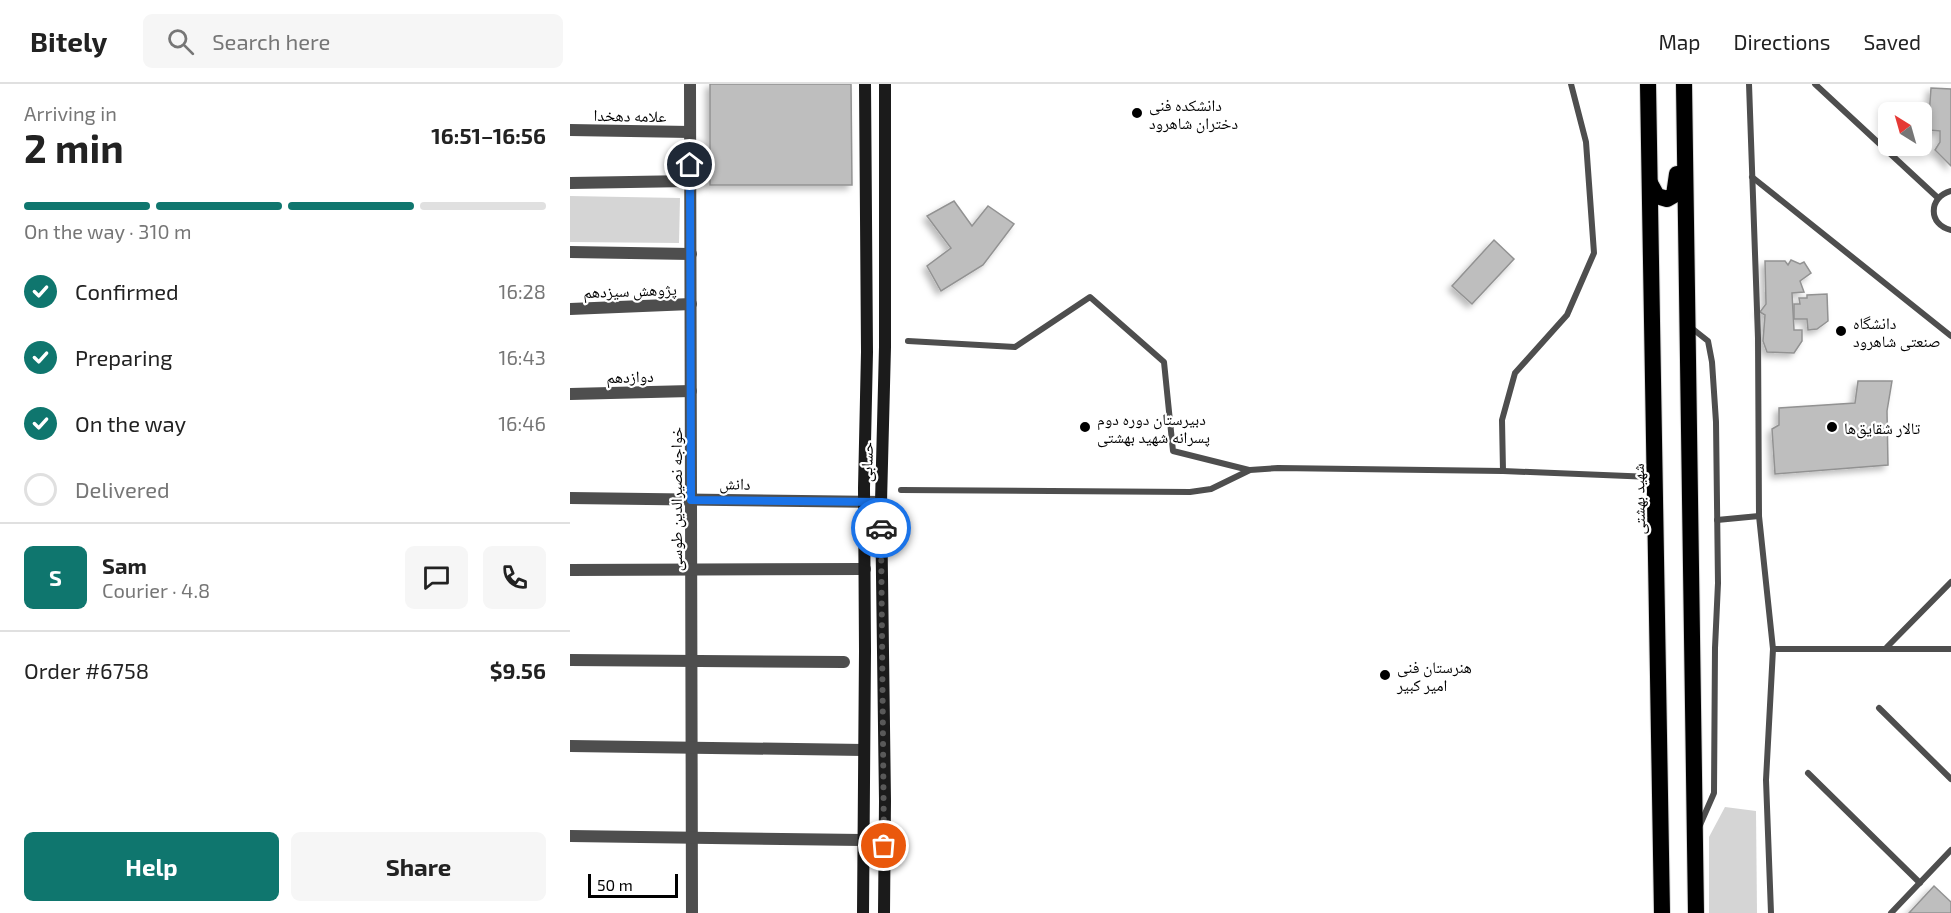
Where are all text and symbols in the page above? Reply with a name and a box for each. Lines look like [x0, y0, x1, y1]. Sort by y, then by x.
search box [143, 14, 563, 68]
text: Bitely [30, 24, 107, 58]
icon: search [164, 25, 197, 58]
text: Search here [212, 28, 330, 54]
text: Map [1658, 29, 1701, 54]
text: Directions [1734, 29, 1830, 54]
text: Saved [1863, 29, 1921, 54]
place label: دانشکده فنی دختران شاهرود [1149, 95, 1238, 134]
text: Arriving in [24, 101, 117, 125]
north arrow [1878, 102, 1932, 156]
map controls [1878, 102, 1932, 156]
street label: علامه دهخدا [593, 105, 667, 125]
marker: دانشکده فنی دختران شاهرود [1130, 106, 1144, 120]
text: 16:51–16:56 [431, 122, 546, 148]
text: 2 min [24, 124, 124, 171]
pin [664, 139, 715, 190]
icon: home [673, 148, 706, 181]
text: On the way · 310 m [24, 219, 191, 243]
icon: check [24, 275, 57, 308]
text: Confirmed [75, 278, 179, 304]
text: 16:28 [499, 279, 546, 303]
street label: پژوهش سیزدهم [583, 279, 677, 303]
place label: دانشگاه صنعتی شاهرود [1853, 313, 1940, 352]
marker: دانشگاه صنعتی شاهرود [1834, 324, 1848, 338]
icon: check [24, 341, 57, 374]
text: Preparing [75, 344, 173, 370]
text: 16:43 [498, 345, 546, 369]
street label: دوازدهم [606, 366, 654, 388]
icon: check [24, 407, 57, 440]
place label: دبیرستان دوره دوم پسرانه شهید بهشتی [1097, 409, 1210, 448]
text: On the way [75, 410, 186, 436]
text: 16:46 [498, 411, 546, 435]
place label: تالار شقایق‌‌ها [1844, 418, 1921, 439]
marker: دبیرستان دوره دوم پسرانه شهید بهشتی [1078, 420, 1092, 434]
marker: تالار شقایق‌‌ها [1825, 420, 1839, 434]
street label: خواجه نصیرالدین طوسی [666, 427, 687, 571]
street label: حسابی [856, 442, 878, 483]
street label: شهید بهشتی [1628, 463, 1650, 535]
street label: دانش [719, 473, 751, 495]
text: Delivered [75, 476, 170, 502]
courier [851, 498, 911, 558]
icon: car [865, 512, 898, 545]
button: chat [405, 546, 468, 609]
button: phone [483, 546, 546, 609]
text: Sam [102, 552, 147, 578]
text: S [49, 564, 62, 590]
text: Courier · 4.8 [102, 578, 210, 602]
text: Order #6758 [24, 657, 149, 683]
text: $9.56 [490, 657, 546, 683]
place label: هنرستان فنی امیر کبیر [1396, 657, 1472, 695]
marker: هنرستان فنی امیر کبیر [1378, 668, 1392, 682]
pin [858, 820, 909, 871]
icon: bag [867, 829, 900, 862]
button: Help [24, 832, 279, 901]
button: Share [291, 832, 546, 901]
scale bar [588, 871, 678, 898]
text: 50 m [597, 875, 633, 894]

